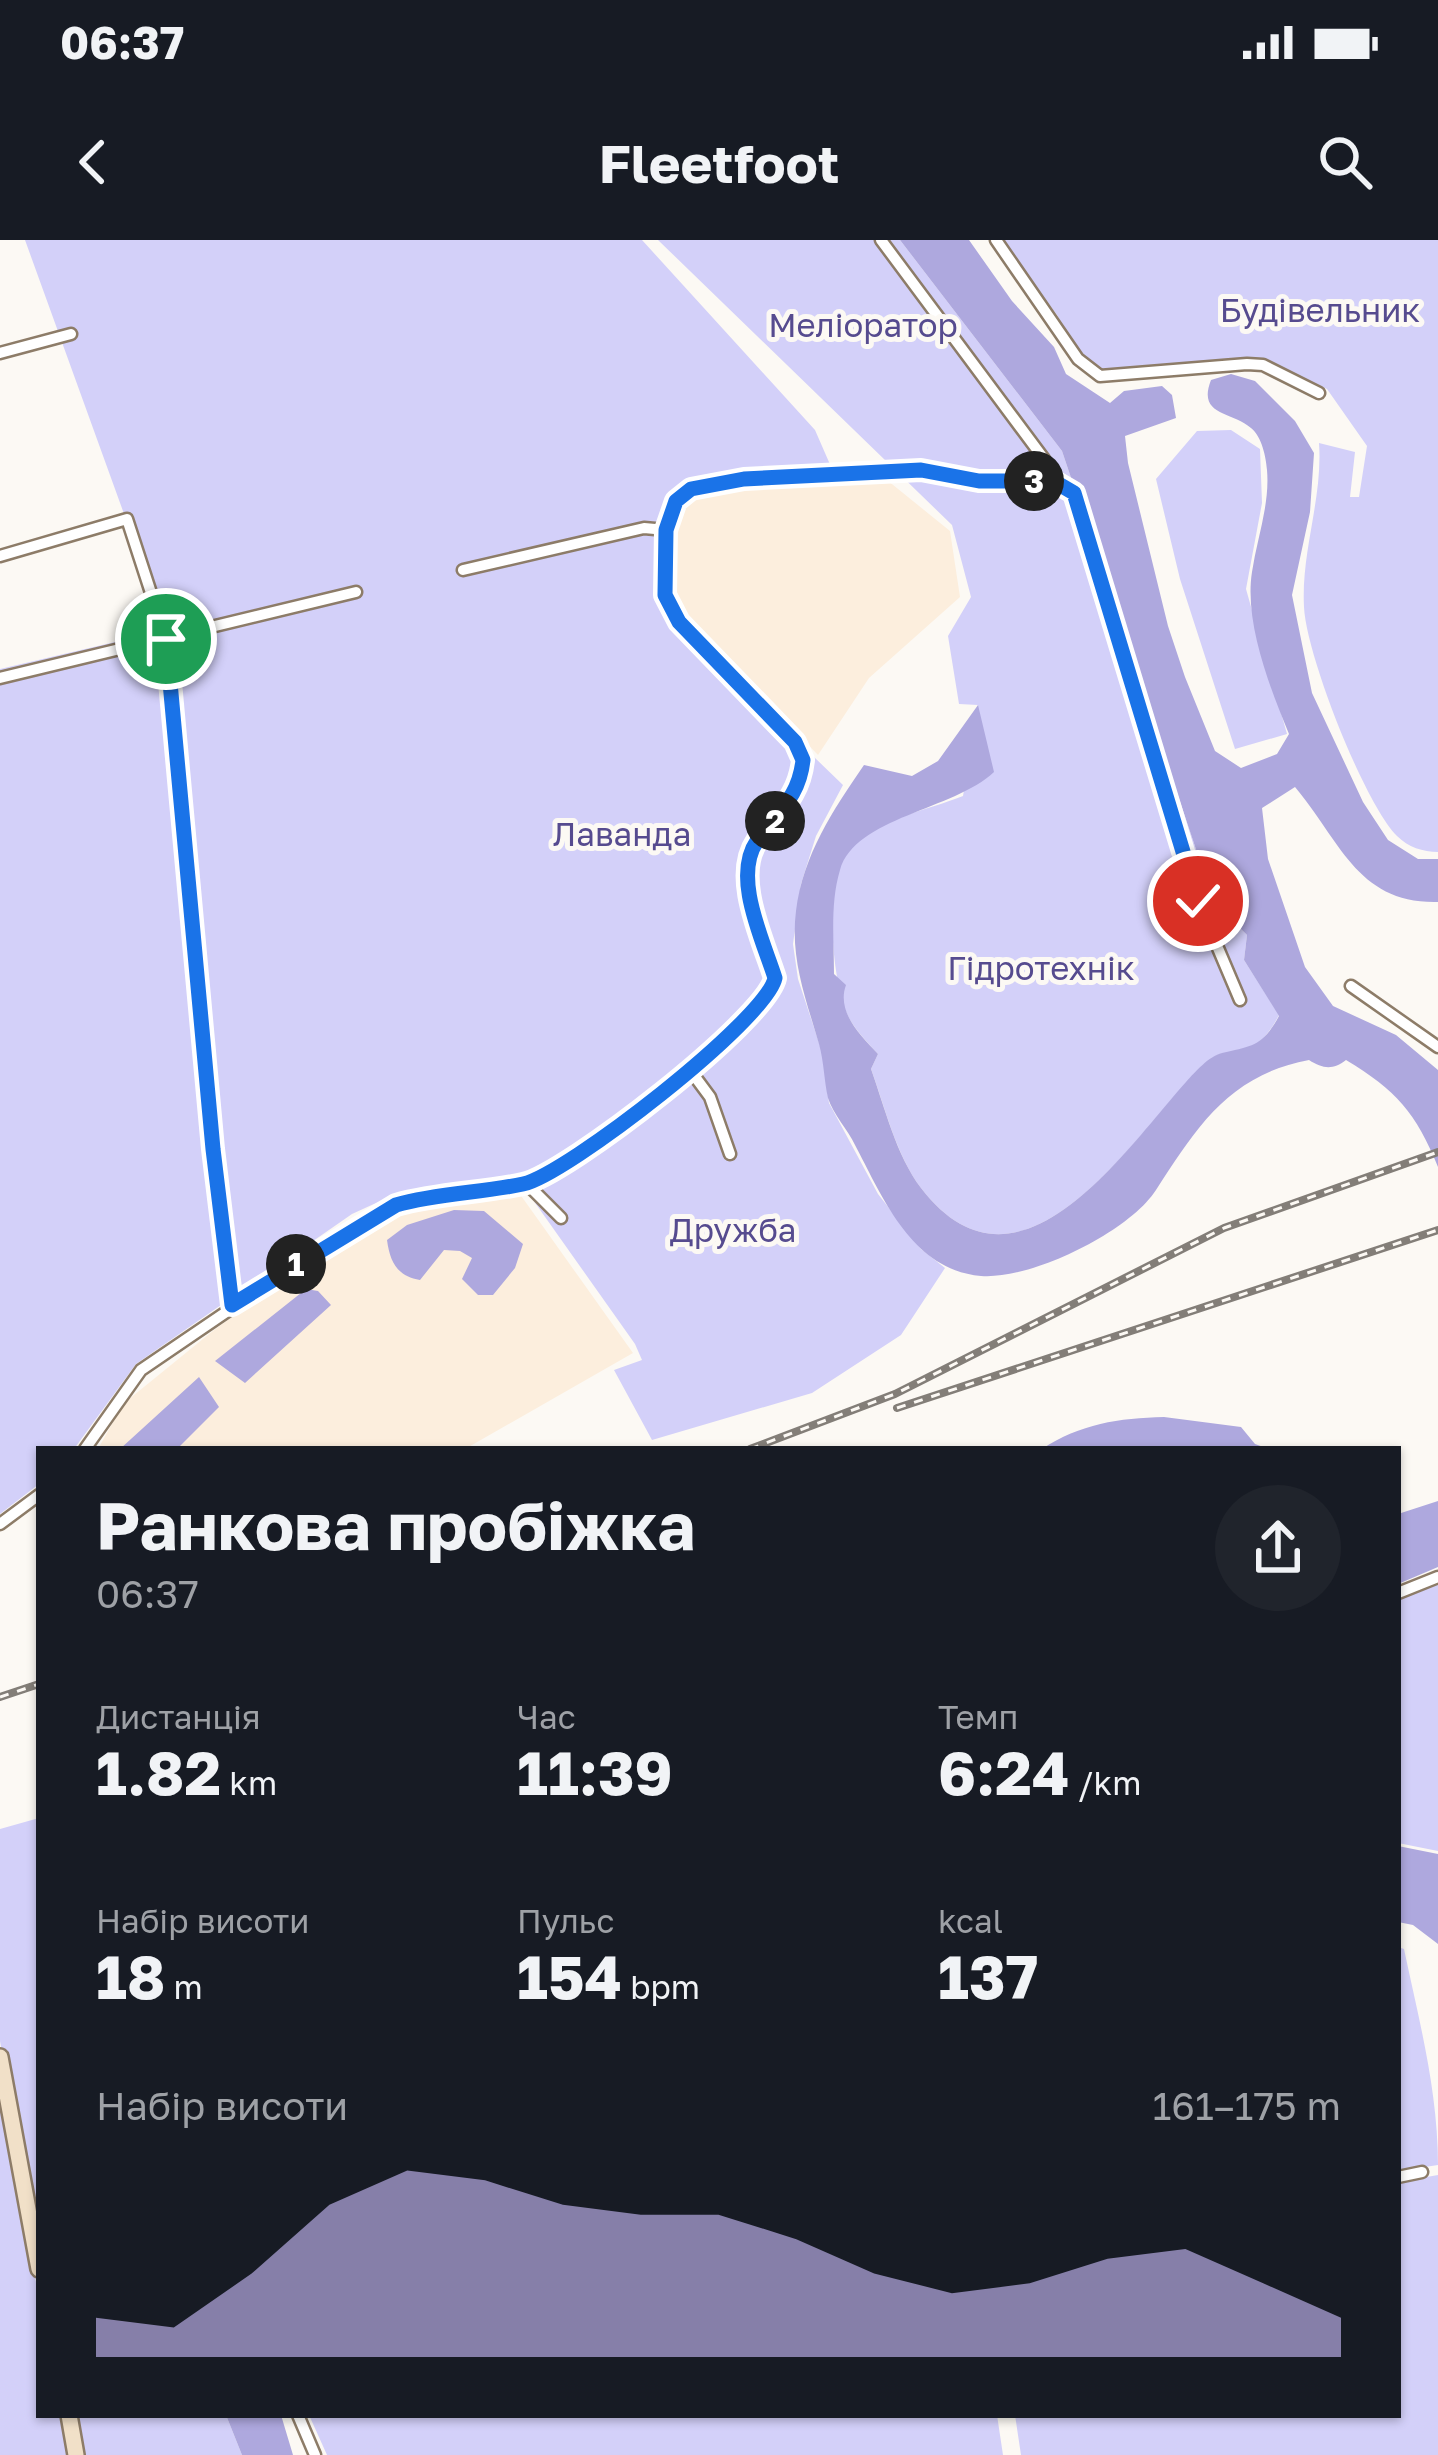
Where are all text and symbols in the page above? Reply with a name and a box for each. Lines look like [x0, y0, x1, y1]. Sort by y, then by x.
text: 06:37 [60, 15, 184, 69]
icon: back [60, 129, 126, 195]
icon: search [1312, 129, 1378, 195]
text: Fleetfoot [599, 130, 839, 195]
park label: Будівельник [1220, 290, 1420, 329]
park label: Меліоратор [768, 305, 958, 344]
pin: 3 [1004, 451, 1064, 511]
text: 3 [1024, 461, 1044, 500]
pin [115, 588, 217, 690]
icon: arrive [133, 606, 199, 672]
pin: 2 [745, 791, 805, 851]
text: 2 [765, 801, 785, 840]
park label: Лаванда [553, 814, 691, 853]
pin [1147, 850, 1249, 952]
icon: check [1165, 868, 1231, 934]
park label: Гідротехнік [947, 948, 1135, 987]
park label: Дружба [670, 1210, 796, 1249]
pin: 1 [266, 1234, 326, 1294]
text: 1 [288, 1244, 305, 1283]
text: Ранкова пробіжка [96, 1485, 695, 1565]
button: share [1215, 1485, 1341, 1611]
text: 06:37 [96, 1570, 199, 1617]
text: Дистанція [96, 1697, 261, 1736]
text: Час [517, 1697, 576, 1736]
text: Темп [938, 1697, 1018, 1736]
text: 1.82 [96, 1736, 221, 1808]
text: 11:39 [517, 1736, 673, 1808]
text: 6:24 [938, 1736, 1069, 1808]
text: km [221, 1763, 277, 1802]
text: /km [1069, 1763, 1141, 1802]
text: Набір висоти [96, 1901, 309, 1940]
text: Пульс [517, 1901, 615, 1940]
text: kcal [938, 1901, 1003, 1940]
text: 18 [96, 1940, 165, 2012]
text: 154 [517, 1940, 622, 2012]
text: 137 [938, 1940, 1038, 2012]
text: m [165, 1967, 203, 2006]
text: bpm [622, 1967, 700, 2006]
text: Набір висоти [96, 2082, 348, 2129]
text: 161–175 m [1152, 2082, 1341, 2129]

